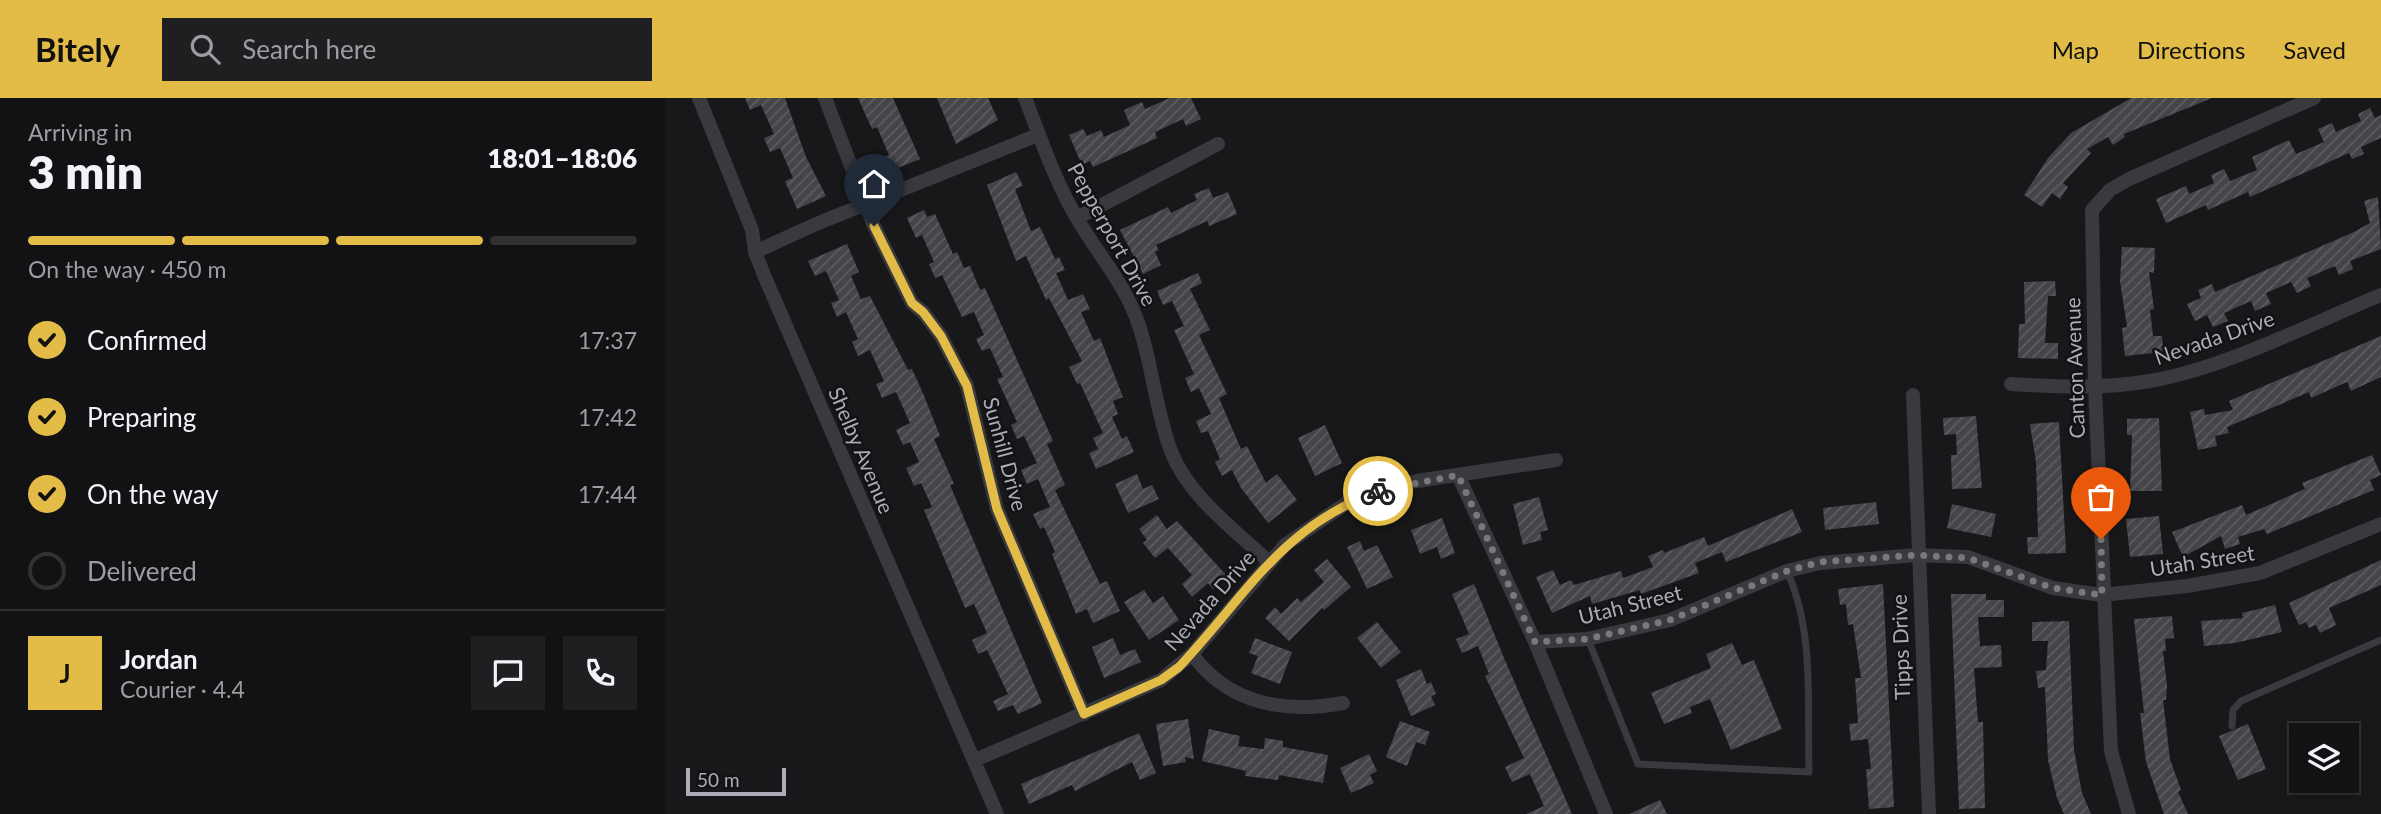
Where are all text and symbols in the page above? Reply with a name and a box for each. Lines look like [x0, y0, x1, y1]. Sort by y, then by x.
search box [162, 18, 652, 81]
text: Bitely [35, 29, 120, 69]
icon: search [186, 30, 224, 68]
text: Search here [242, 33, 376, 65]
text: Map [2052, 35, 2099, 64]
text: Directions [2137, 35, 2245, 64]
text: Saved [2283, 35, 2346, 64]
text: Arriving in [28, 118, 132, 146]
text: 18:01–18:06 [487, 142, 637, 174]
text: 3 min [28, 144, 143, 199]
pin [844, 154, 904, 226]
street label: Pepperport Drive [1063, 158, 1163, 310]
icon: home [855, 165, 893, 203]
text: On the way · 450 m [28, 255, 227, 283]
street label: Canton Avenue [2059, 297, 2089, 439]
street label: Nevada Drive [2151, 305, 2277, 369]
icon: check [28, 321, 66, 359]
text: Confirmed [87, 324, 207, 356]
text: 17:37 [578, 326, 637, 354]
street label: Shelby Avenue [824, 383, 900, 517]
street label: Sunhill Drive [979, 394, 1033, 514]
icon: check [28, 398, 66, 436]
text: Preparing [87, 401, 196, 433]
text: 17:42 [578, 403, 637, 431]
courier [1343, 456, 1413, 526]
pin [2071, 467, 2131, 539]
icon: bike [1359, 472, 1397, 510]
icon: check [28, 475, 66, 513]
text: On the way [87, 478, 219, 510]
icon: bag [2082, 478, 2120, 516]
text: 17:44 [578, 480, 637, 508]
street label: Utah Street [2148, 539, 2257, 581]
street label: Nevada Drive [1158, 545, 1260, 655]
text: Delivered [87, 555, 197, 587]
street label: Utah Street [1576, 579, 1685, 629]
street label: Tipps Drive [1886, 594, 1914, 700]
button: chat [471, 636, 545, 710]
button: phone [563, 636, 637, 710]
text: Jordan [120, 643, 198, 675]
text: J [59, 657, 71, 689]
text: Courier · 4.4 [120, 675, 245, 703]
map controls [2289, 723, 2359, 793]
button: layers [2289, 723, 2359, 793]
scale bar [686, 765, 786, 797]
text: 50 m [697, 768, 740, 791]

